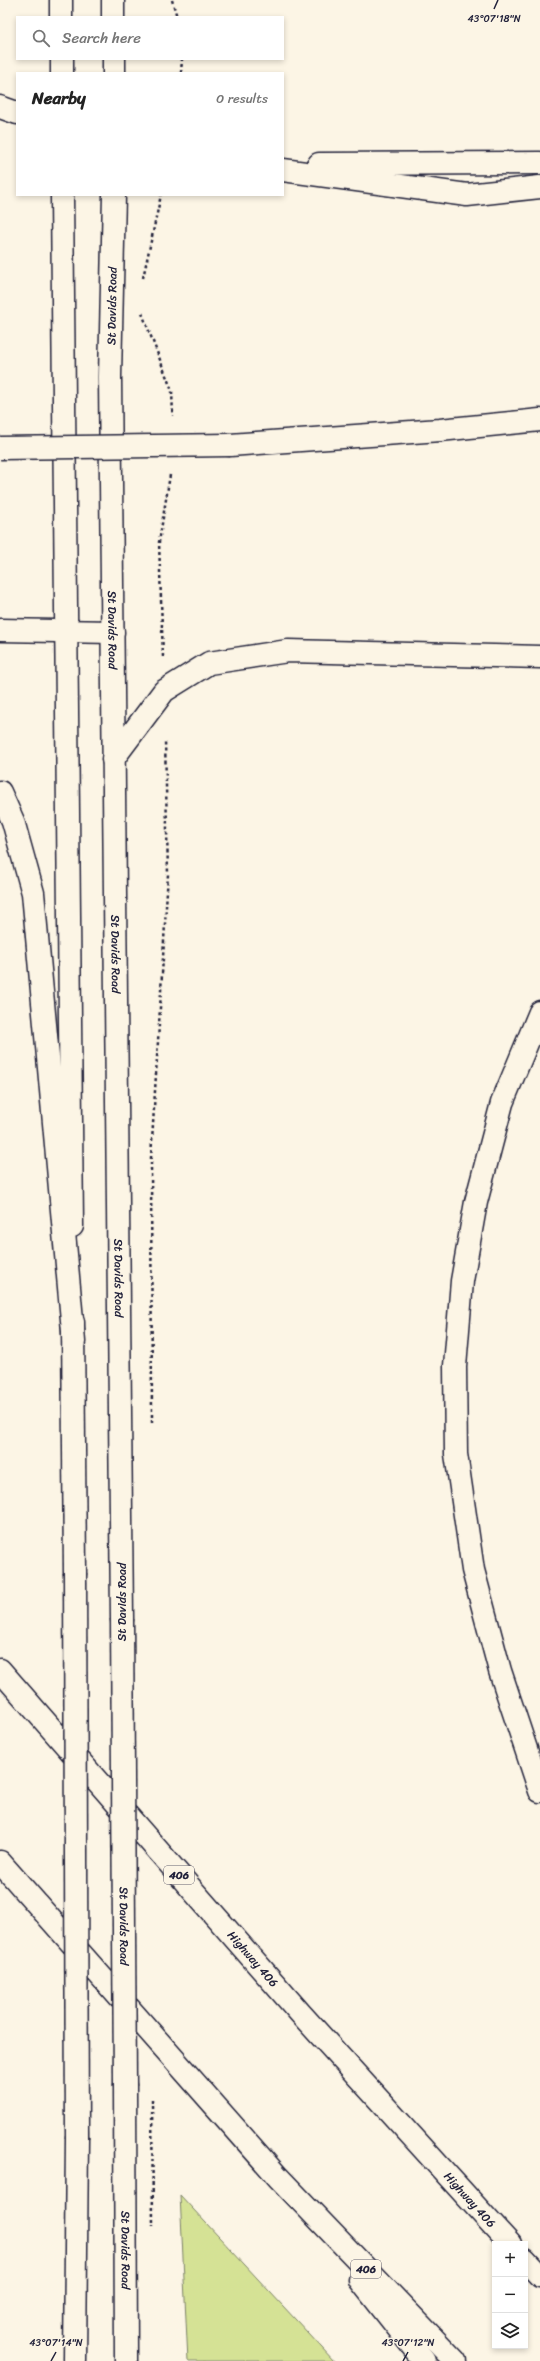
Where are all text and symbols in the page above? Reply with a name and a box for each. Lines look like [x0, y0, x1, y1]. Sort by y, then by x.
text: 43°07'18"N [467, 10, 521, 28]
search box [16, 16, 284, 60]
text: Search here [62, 25, 141, 51]
icon: search [30, 27, 52, 49]
text: Nearby [32, 83, 86, 113]
text: 0 results [216, 87, 268, 110]
street label: St Davids Road [100, 266, 124, 345]
street label: St Davids Road [101, 591, 124, 670]
street label: St Davids Road [104, 915, 127, 994]
street label: St Davids Road [107, 1238, 130, 1318]
street label: St Davids Road [111, 1562, 133, 1641]
road number: 406 [164, 1866, 194, 1884]
street label: St Davids Road [113, 1887, 135, 1966]
street label: Highway 406 [222, 1925, 284, 1993]
street label: Highway 406 [438, 2166, 501, 2233]
street label: St Davids Road [114, 2211, 137, 2290]
map controls [492, 2241, 528, 2349]
button: + [492, 2241, 528, 2277]
road number: 406 [351, 2260, 381, 2278]
button: − [492, 2277, 528, 2313]
button: layers [492, 2313, 528, 2349]
text: 43°07'14"N [29, 2334, 83, 2352]
text: 43°07'12"N [382, 2334, 435, 2352]

